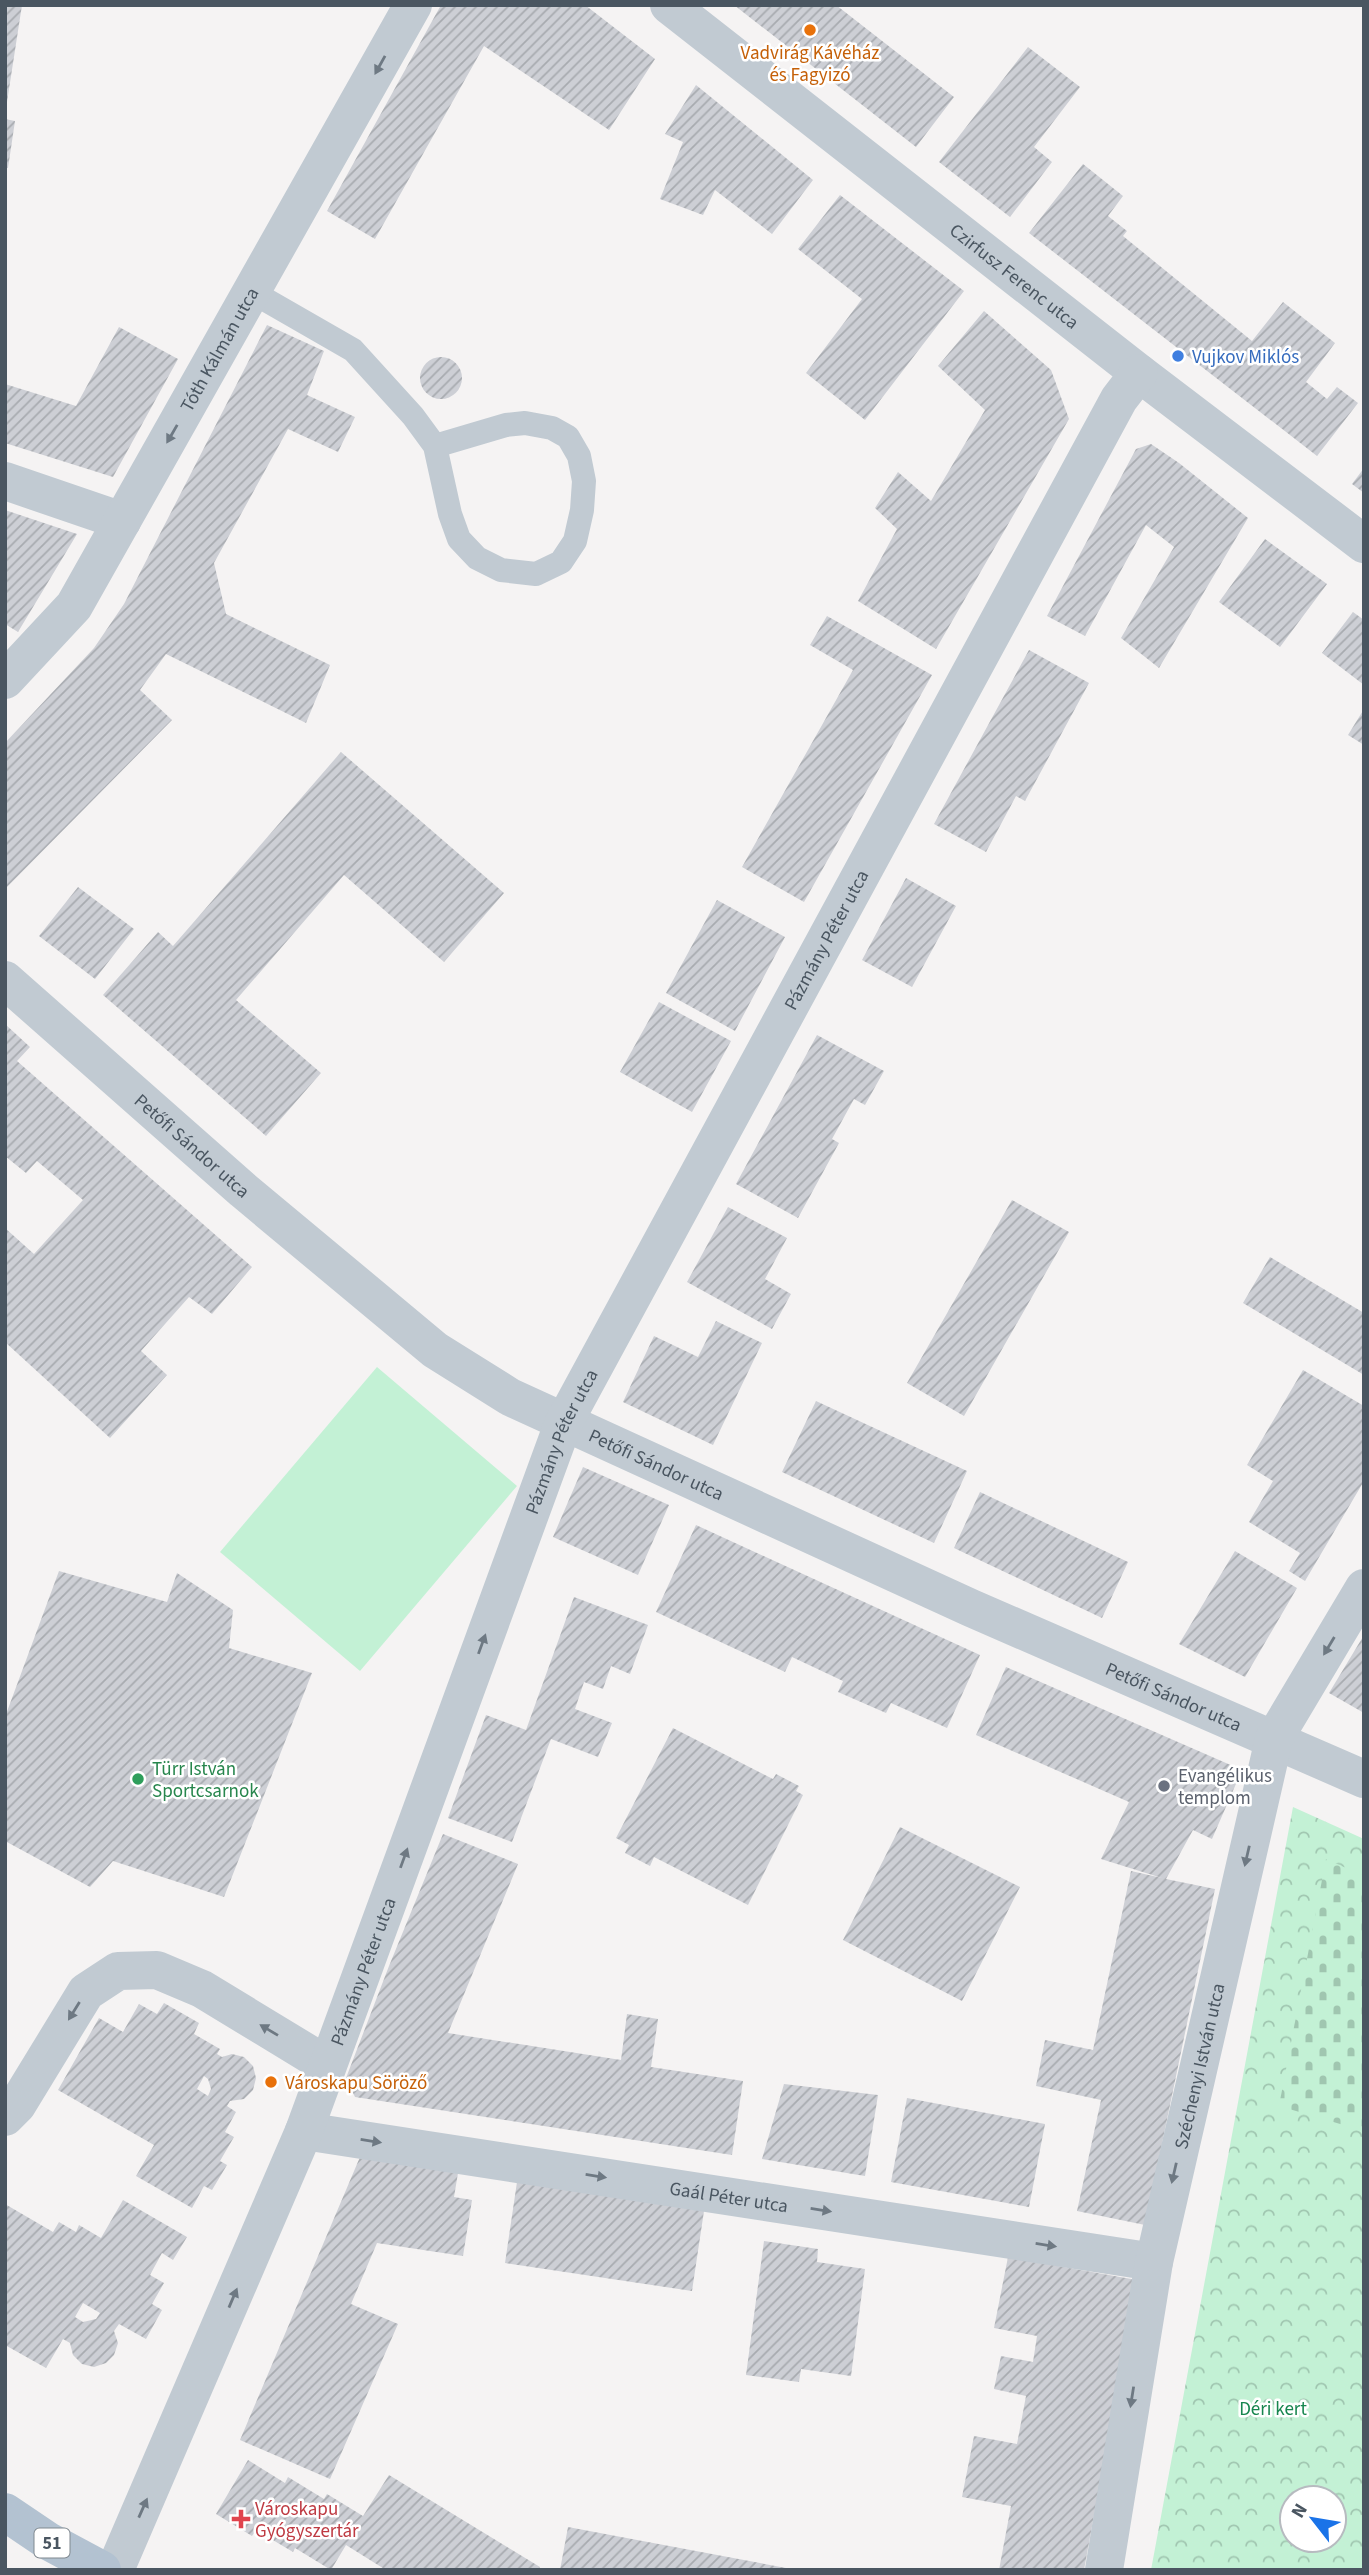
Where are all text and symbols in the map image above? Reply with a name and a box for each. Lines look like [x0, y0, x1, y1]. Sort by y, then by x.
marker: Vadvirág Kávéház és Fagyizó [802, 22, 818, 38]
place label: Vadvirág Kávéház és Fagyizó [741, 40, 879, 89]
one-way arrow [374, 55, 386, 74]
street label: Czirfusz Ferenc utca [943, 218, 1084, 336]
street label: Tóth Kálmán utca [174, 283, 266, 417]
place label: Vujkov Miklós [1192, 344, 1299, 371]
marker: Vujkov Miklós [1170, 348, 1186, 364]
one-way arrow [166, 424, 178, 443]
street label: Pázmány Péter utca [778, 865, 876, 1015]
street label: Petőfi Sándor utca [128, 1088, 255, 1205]
street label: Pázmány Péter utca [519, 1364, 605, 1518]
street label: Petőfi Sándor utca [584, 1423, 728, 1508]
one-way arrow [477, 1634, 488, 1655]
one-way arrow [1323, 1637, 1335, 1656]
street label: Petőfi Sándor utca [1101, 1656, 1246, 1739]
place label: Türr István Sportcsarnok [152, 1756, 259, 1805]
place label: Evangélikus templom [1178, 1763, 1272, 1812]
marker: Türr István Sportcsarnok [130, 1771, 146, 1787]
marker: Evangélikus templom [1156, 1778, 1172, 1794]
one-way arrow [1241, 1845, 1252, 1867]
one-way arrow [398, 1848, 409, 1869]
street label: Pázmány Péter utca [324, 1894, 403, 2050]
street label: Széchenyi István utca [1168, 1981, 1233, 2152]
one-way arrow [67, 2001, 80, 2021]
one-way arrow [260, 2024, 279, 2036]
place label: Városkapu Söröző [285, 2070, 427, 2097]
marker: Városkapu Söröző [263, 2074, 279, 2090]
one-way arrow [360, 2136, 382, 2147]
one-way arrow [1169, 2162, 1180, 2184]
one-way arrow [585, 2171, 607, 2182]
street label: Gaál Péter utca [668, 2176, 790, 2220]
one-way arrow [810, 2205, 832, 2216]
one-way arrow [1035, 2240, 1057, 2251]
one-way arrow [227, 2288, 238, 2309]
one-way arrow [1126, 2386, 1137, 2408]
park label: Déri kert [1239, 2396, 1307, 2423]
north arrow [1278, 2484, 1348, 2554]
place label: Városkapu Gyógyszertár [255, 2496, 359, 2545]
one-way arrow [138, 2497, 149, 2518]
text: N [1285, 2499, 1315, 2523]
marker: Városkapu Gyógyszertár [233, 2511, 249, 2527]
road number: 51 [34, 2528, 70, 2558]

